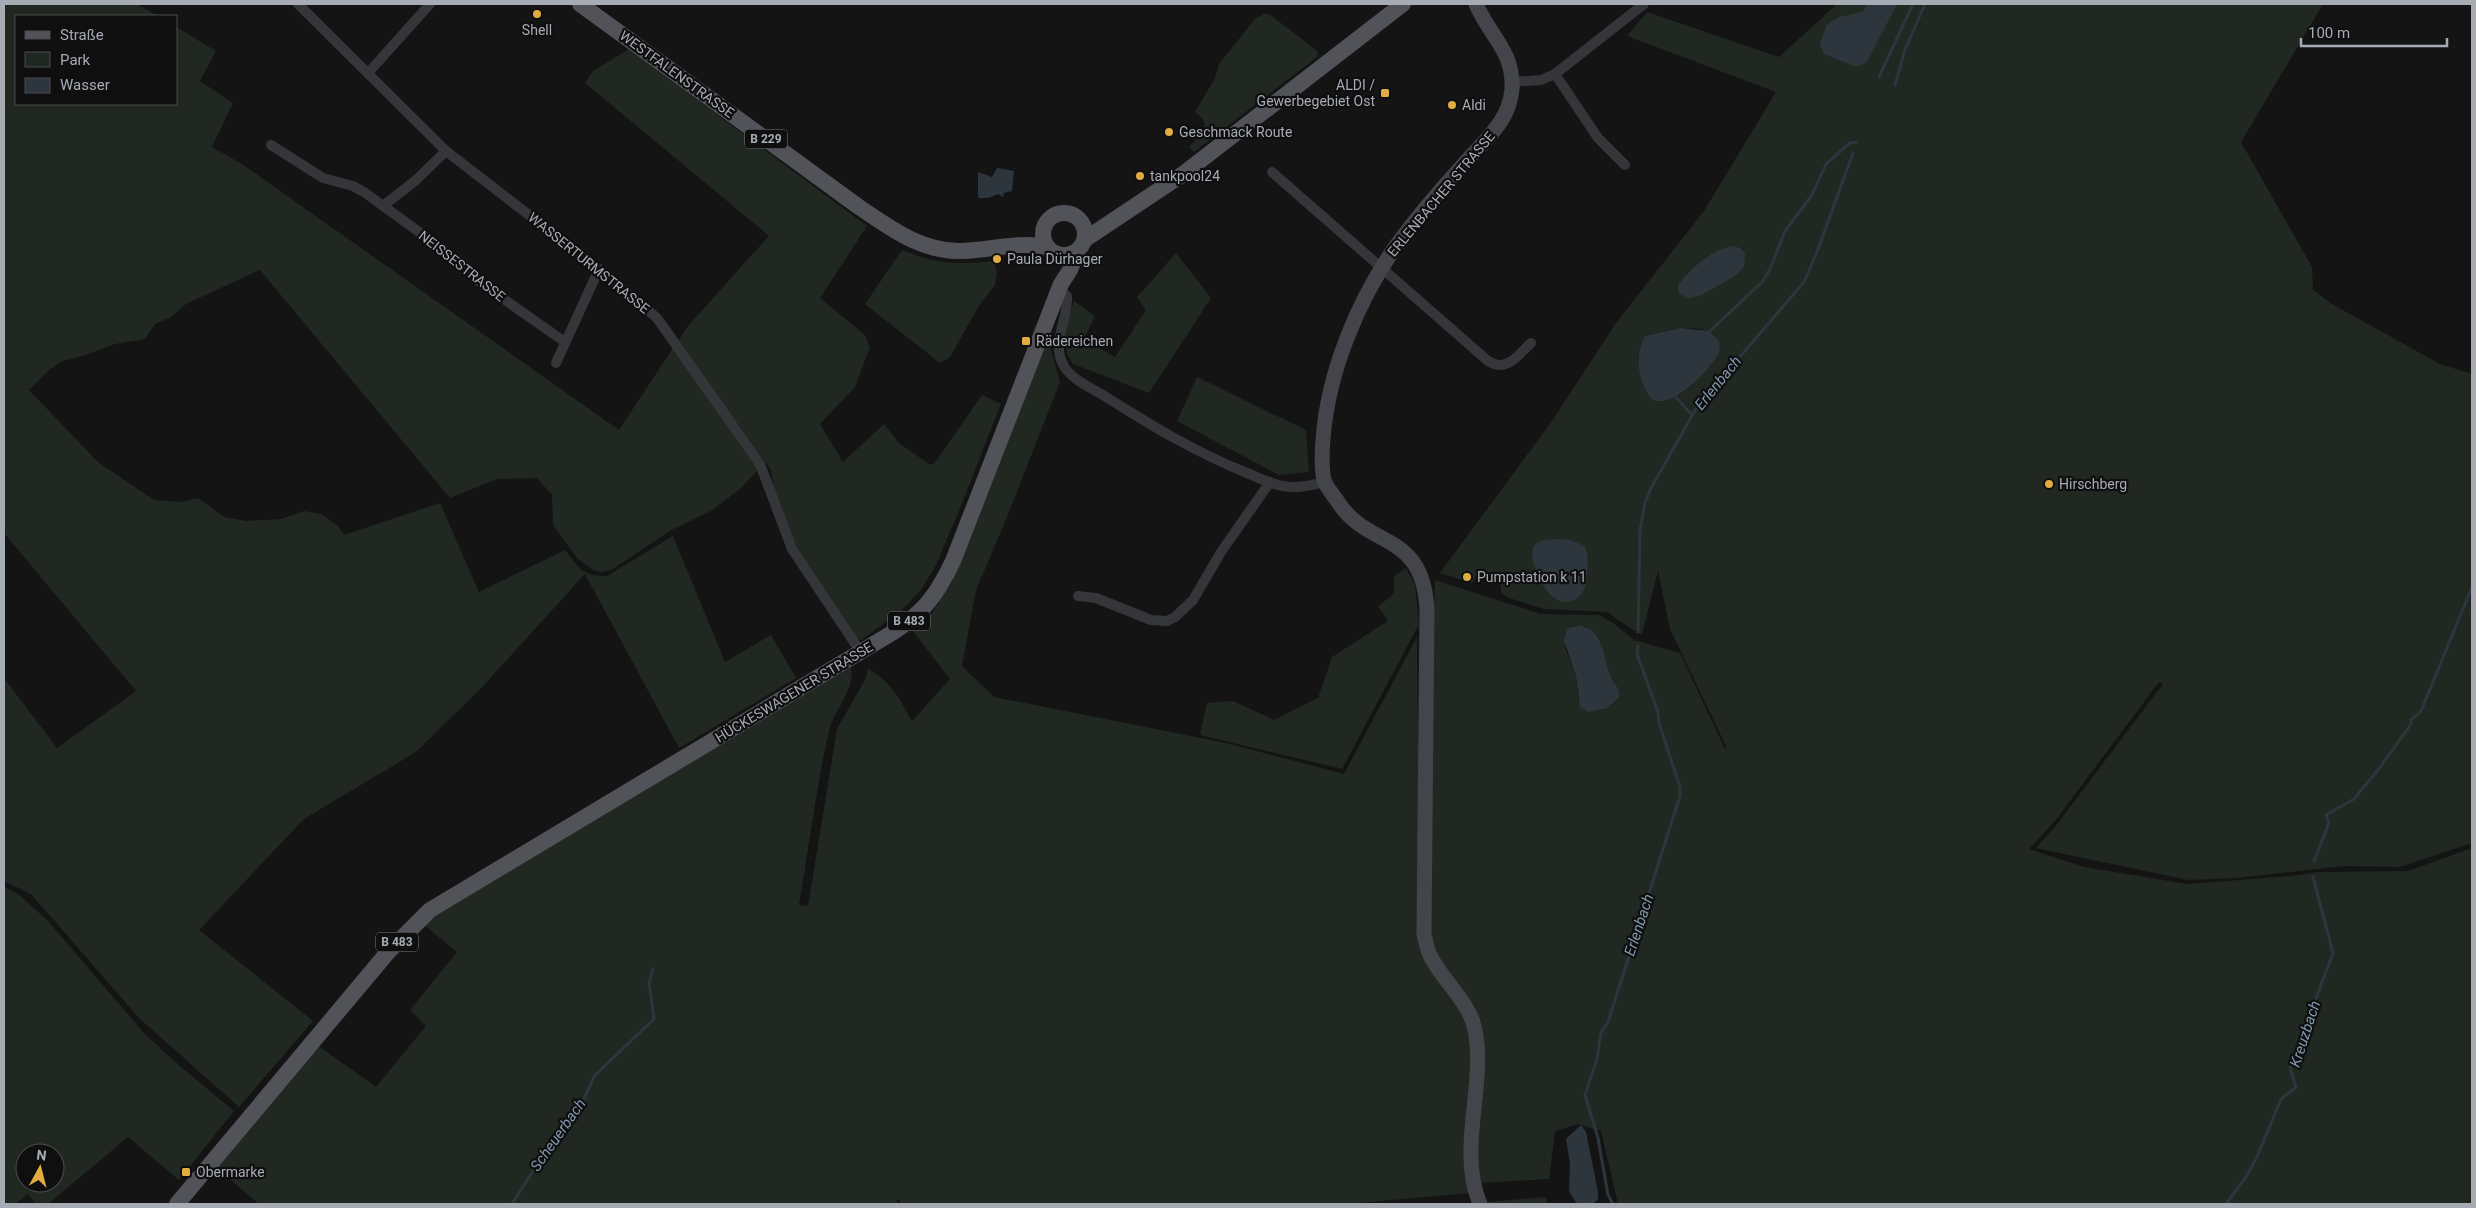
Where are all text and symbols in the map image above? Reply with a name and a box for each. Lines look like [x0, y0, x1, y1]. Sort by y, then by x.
marker: Shell [531, 8, 543, 20]
legend [15, 15, 178, 105]
scale bar [2301, 15, 2447, 47]
place label: Shell [522, 22, 552, 38]
text: 100 m [2308, 24, 2350, 42]
text: Straße [60, 26, 104, 44]
street label: WESTFALENSTRASSE [617, 27, 737, 121]
text: Park [60, 51, 91, 69]
text: Wasser [60, 76, 110, 94]
place label: ALDI / Gewerbegebiet Ost [1257, 77, 1375, 109]
marker: ALDI / Gewerbegebiet Ost [1379, 87, 1391, 99]
place label: Aldi [1462, 97, 1486, 113]
marker: Aldi [1446, 99, 1458, 111]
place label: Geschmack Route [1179, 124, 1292, 140]
marker: Geschmack Route [1163, 126, 1175, 138]
street label: ERLENBACHER STRASSE [1384, 128, 1498, 260]
road number: B 229 [745, 130, 787, 148]
place label: tankpool24 [1150, 168, 1220, 184]
marker: tankpool24 [1134, 170, 1146, 182]
street label: WASSERTURMSTRASSE [525, 209, 653, 317]
street label: NEISSESTRASSE [416, 227, 508, 305]
place label: Paula Dürhager [1007, 251, 1103, 267]
marker: Paula Dürhager [991, 253, 1003, 265]
place label: Rädereichen [1036, 333, 1113, 349]
marker: Rädereichen [1020, 335, 1032, 347]
water label: Erlenbach [1691, 352, 1745, 414]
place label: Hirschberg [2059, 476, 2127, 492]
marker: Hirschberg [2043, 478, 2055, 490]
place label: Pumpstation k 11 [1477, 569, 1587, 585]
marker: Pumpstation k 11 [1461, 571, 1473, 583]
road number: B 483 [888, 612, 930, 630]
street label: HÜCKESWAGENER STRASSE [712, 639, 876, 745]
water label: Erlenbach [1621, 892, 1657, 958]
road number: B 483 [376, 932, 418, 952]
water label: Kreuzbach [2286, 999, 2324, 1069]
water label: Scheuerbach [526, 1095, 590, 1175]
north arrow [15, 1143, 65, 1193]
text: N [36, 1147, 47, 1164]
place label: Obermarke [196, 1164, 265, 1180]
marker: Obermarke [180, 1166, 192, 1178]

